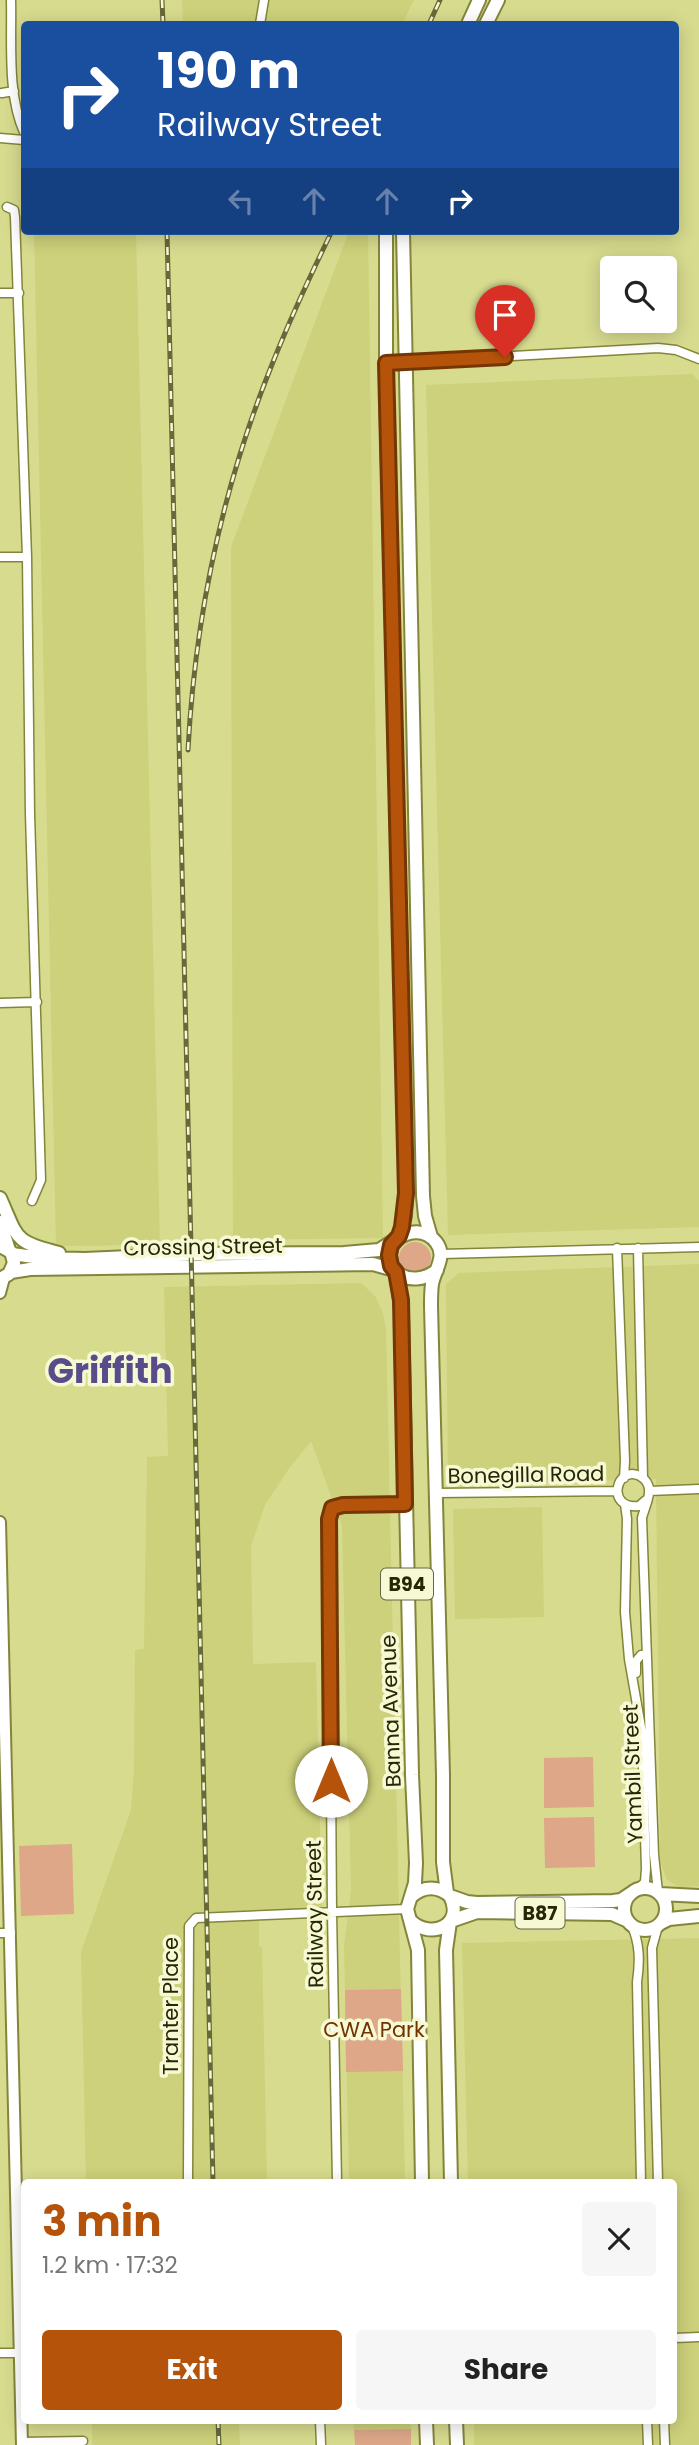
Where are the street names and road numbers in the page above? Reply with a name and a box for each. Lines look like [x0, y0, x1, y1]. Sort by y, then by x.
street label: Crossing Street [123, 1231, 283, 1262]
street label: Bonegilla Road [447, 1459, 605, 1490]
road number: B94 [381, 1568, 433, 1600]
street label: Banna Avenue [373, 1634, 408, 1788]
street label: Yambil Street [616, 1704, 649, 1844]
street label: Railway Street [299, 1840, 330, 1988]
road number: B87 [516, 1898, 564, 1928]
street label: Tranter Place [156, 1937, 185, 2075]

